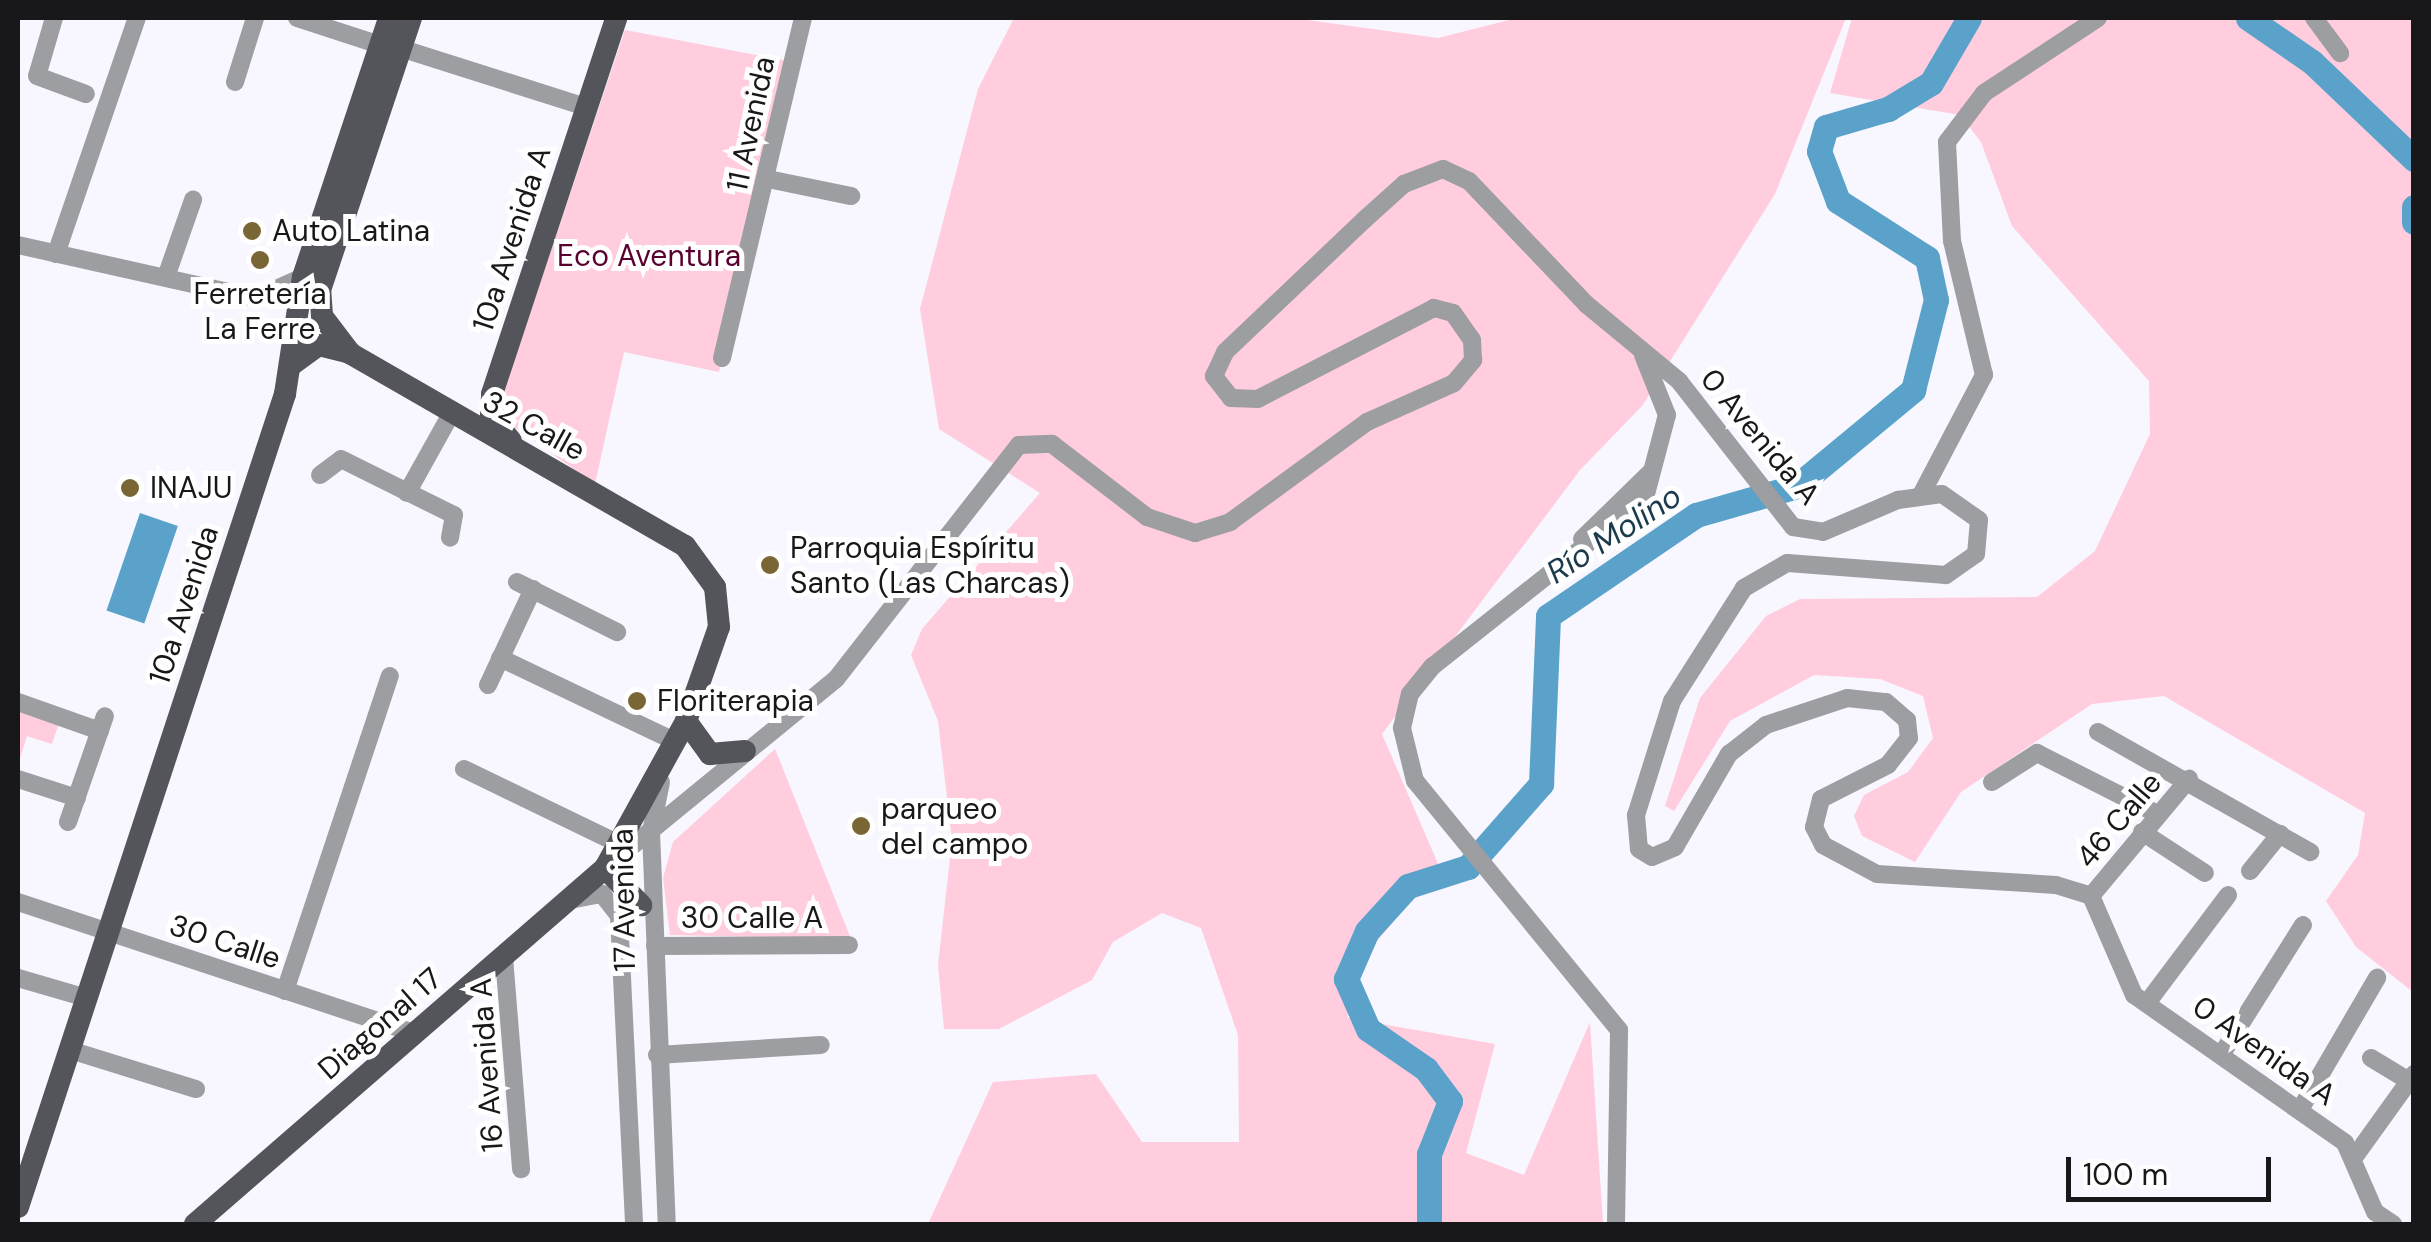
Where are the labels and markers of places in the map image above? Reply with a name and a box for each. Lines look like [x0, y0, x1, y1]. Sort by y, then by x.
place label: Auto Latina [272, 213, 430, 249]
marker: Auto Latina [241, 220, 263, 242]
marker: Ferretería La Ferre [249, 249, 271, 271]
place label: Ferretería La Ferre [193, 276, 327, 346]
place label: INAJU [150, 470, 232, 506]
marker: INAJU [119, 477, 141, 499]
place label: Parroquia Espíritu Santo (Las Charcas) [790, 530, 1070, 600]
marker: Parroquia Espíritu Santo (Las Charcas) [759, 554, 781, 576]
place label: Floriterapia [657, 683, 814, 719]
marker: Floriterapia [626, 690, 648, 712]
place label: parqueo del campo [881, 791, 1028, 862]
marker: parqueo del campo [850, 815, 872, 837]

